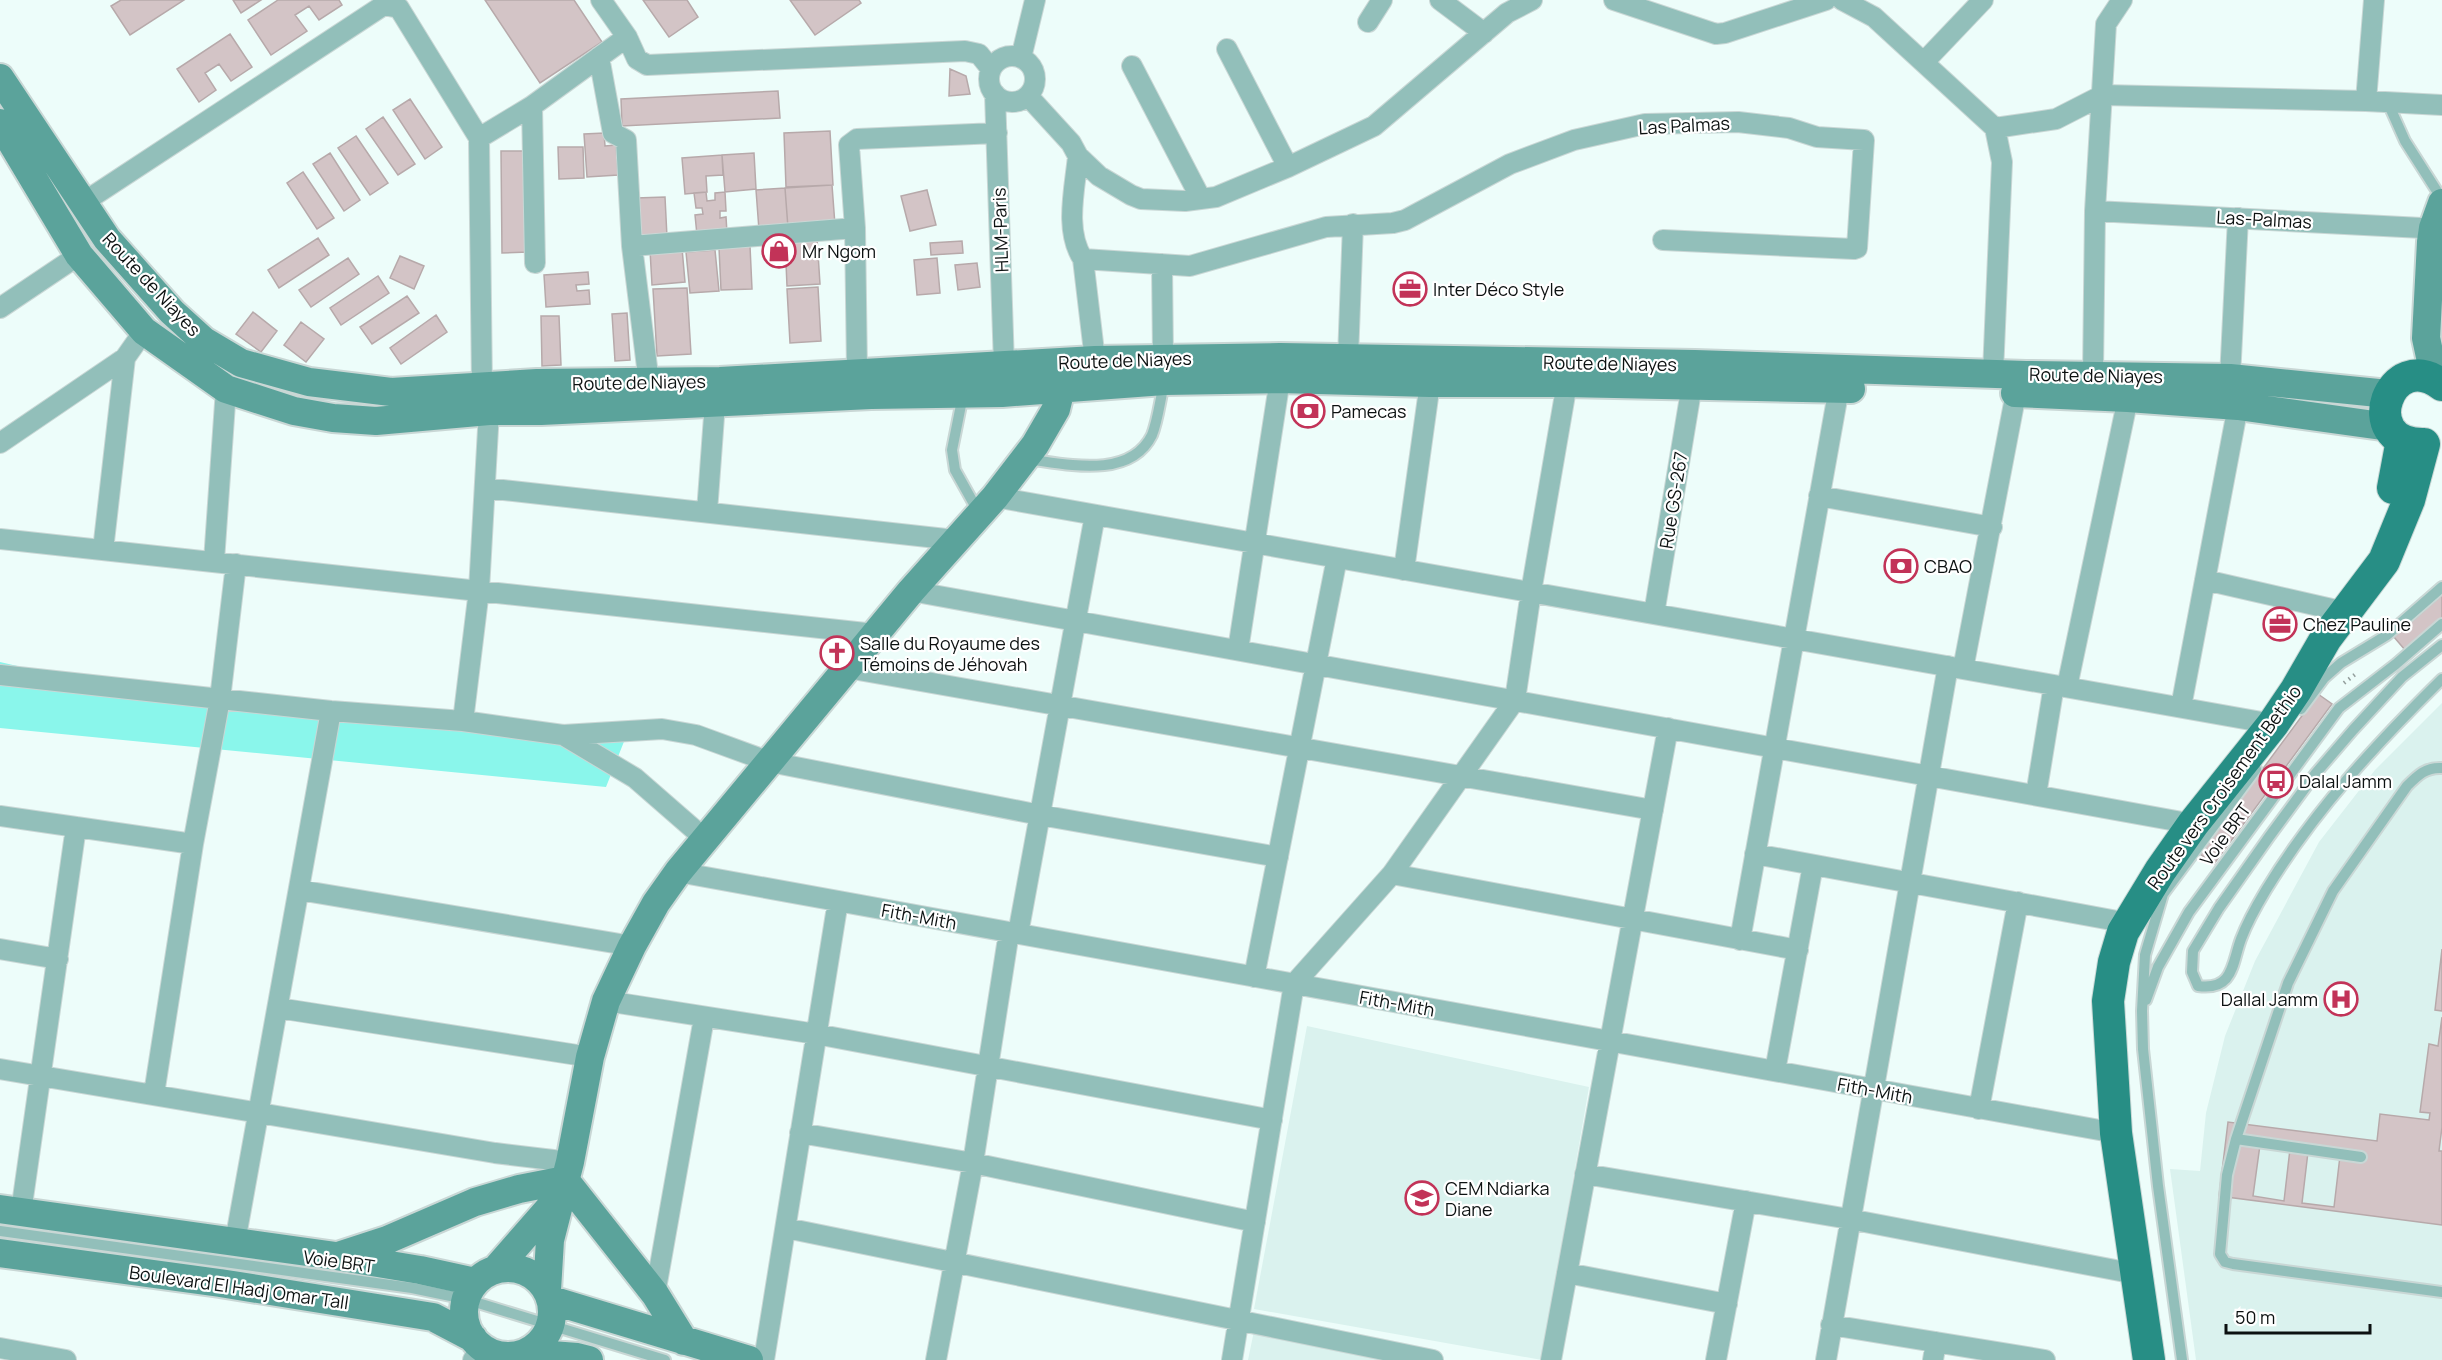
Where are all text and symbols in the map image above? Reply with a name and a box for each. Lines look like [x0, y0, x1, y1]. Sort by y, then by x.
street label: Las Palmas [1638, 111, 1730, 139]
street label: HLM-Paris [987, 187, 1013, 273]
street label: Las-Palmas [2216, 205, 2312, 233]
street label: Route de Niayes [98, 227, 206, 341]
shop icon: Mr Ngom [761, 233, 797, 269]
place label: Mr Ngom [802, 239, 876, 263]
office icon: Inter Déco Style [1392, 271, 1428, 307]
place label: Inter Déco Style [1433, 277, 1564, 301]
street label: Route de Niayes [1058, 346, 1192, 374]
street label: Route de Niayes [1543, 350, 1677, 376]
street label: Route de Niayes [2029, 362, 2163, 388]
street label: Route de Niayes [572, 369, 706, 395]
bank icon: Pamecas [1290, 393, 1326, 429]
place label: Pamecas [1331, 399, 1407, 423]
street label: Rue GS-267 [1653, 450, 1693, 550]
bank icon: CBAO [1883, 548, 1919, 584]
place label: CBAO [1924, 554, 1972, 578]
office icon: Chez Pauline [2262, 606, 2298, 642]
place label: Chez Pauline [2303, 612, 2411, 636]
place label: Salle du Royaume des Témoins de Jéhovah [860, 631, 1040, 676]
church icon: Salle du Royaume des Témoins de Jéhovah [819, 635, 855, 671]
street label: Route vers Croisement Bethio [2142, 680, 2306, 894]
bus stop icon: Dalal Jamm [2258, 763, 2294, 799]
place label: Dalal Jamm [2299, 769, 2392, 793]
street label: Voie BRT [2194, 798, 2256, 870]
street label: Fith-Mith [880, 898, 958, 934]
hospital icon: Dallal Jamm [2323, 981, 2359, 1017]
street label: Fith-Mith [1358, 985, 1436, 1021]
place label: Dallal Jamm [2221, 987, 2318, 1011]
street label: Fith-Mith [1836, 1072, 1914, 1108]
place label: CEM Ndiarka Diane [1445, 1176, 1549, 1221]
school or university icon: CEM Ndiarka Diane [1404, 1180, 1440, 1216]
street label: Voie BRT [302, 1244, 377, 1278]
street label: Boulevard El Hadj Omar Tall [128, 1260, 350, 1314]
scale bar [2226, 1297, 2370, 1335]
text: 50 m [2235, 1305, 2275, 1329]

